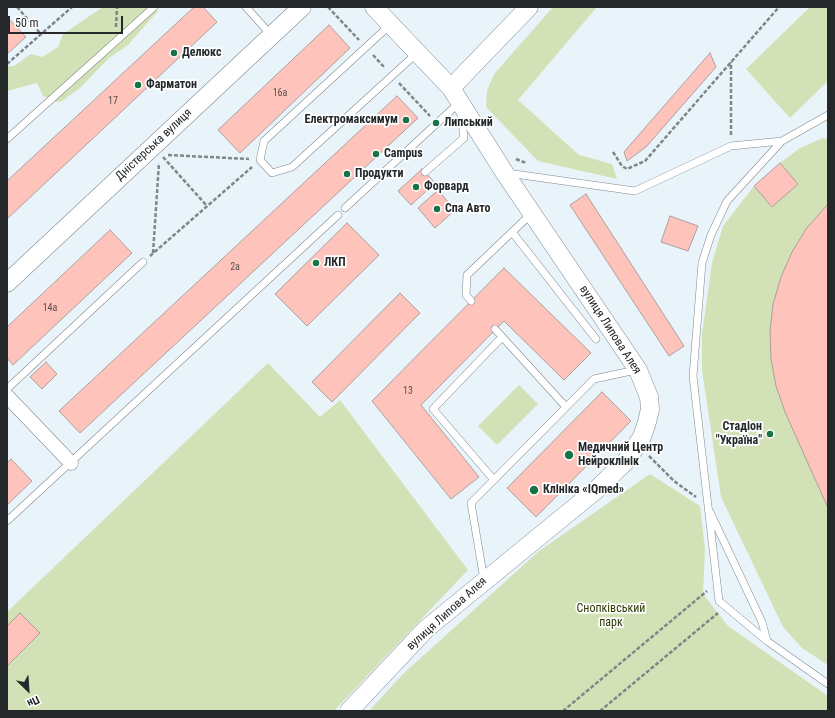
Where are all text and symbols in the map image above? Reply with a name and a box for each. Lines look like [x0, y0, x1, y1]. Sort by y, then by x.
scale bar [10, 8, 125, 34]
text: 50 m [15, 16, 39, 30]
place label: Делюкс [182, 46, 222, 60]
marker: Делюкс [169, 48, 179, 58]
place label: Фарматон [146, 78, 197, 92]
marker: Фарматон [133, 80, 143, 90]
house number: 16а [273, 87, 287, 99]
house number: 17 [108, 95, 118, 107]
street label: Дністерська вулиця [113, 106, 195, 184]
place label: Електромаксимум [305, 113, 398, 127]
marker: Електромаксимум [401, 115, 411, 125]
place label: Липський [444, 116, 493, 130]
marker: Липський [431, 118, 441, 128]
place label: Campus [384, 147, 423, 161]
marker: Campus [371, 149, 381, 159]
place label: Продукти [355, 167, 403, 181]
marker: Продукти [342, 169, 352, 179]
place label: Форвард [424, 180, 469, 194]
marker: Форвард [411, 182, 421, 192]
place label: Спа Авто [445, 202, 491, 216]
marker: Спа Авто [432, 204, 442, 214]
place label: ЛКП [324, 256, 346, 270]
marker: ЛКП [311, 258, 321, 268]
house number: 2а [230, 261, 240, 273]
street label: вулиця Липова Алея [576, 283, 644, 377]
house number: 14а [43, 302, 57, 314]
house number: 13 [403, 385, 413, 397]
place label: Стадіон "Україна" [716, 420, 762, 448]
marker: Стадіон "Україна" [765, 429, 775, 439]
place label: Медичний Центр Нейроклінік [578, 441, 663, 469]
marker: Медичний Центр Нейроклінік [563, 449, 575, 461]
place label: Клініка «IQmed» [543, 483, 624, 497]
marker: Клініка «IQmed» [528, 484, 540, 496]
street label: вулиця Липова Алея [404, 574, 490, 654]
park label: Снопківський парк [577, 602, 645, 630]
north arrow [8, 670, 48, 710]
text: Пн [25, 693, 42, 710]

